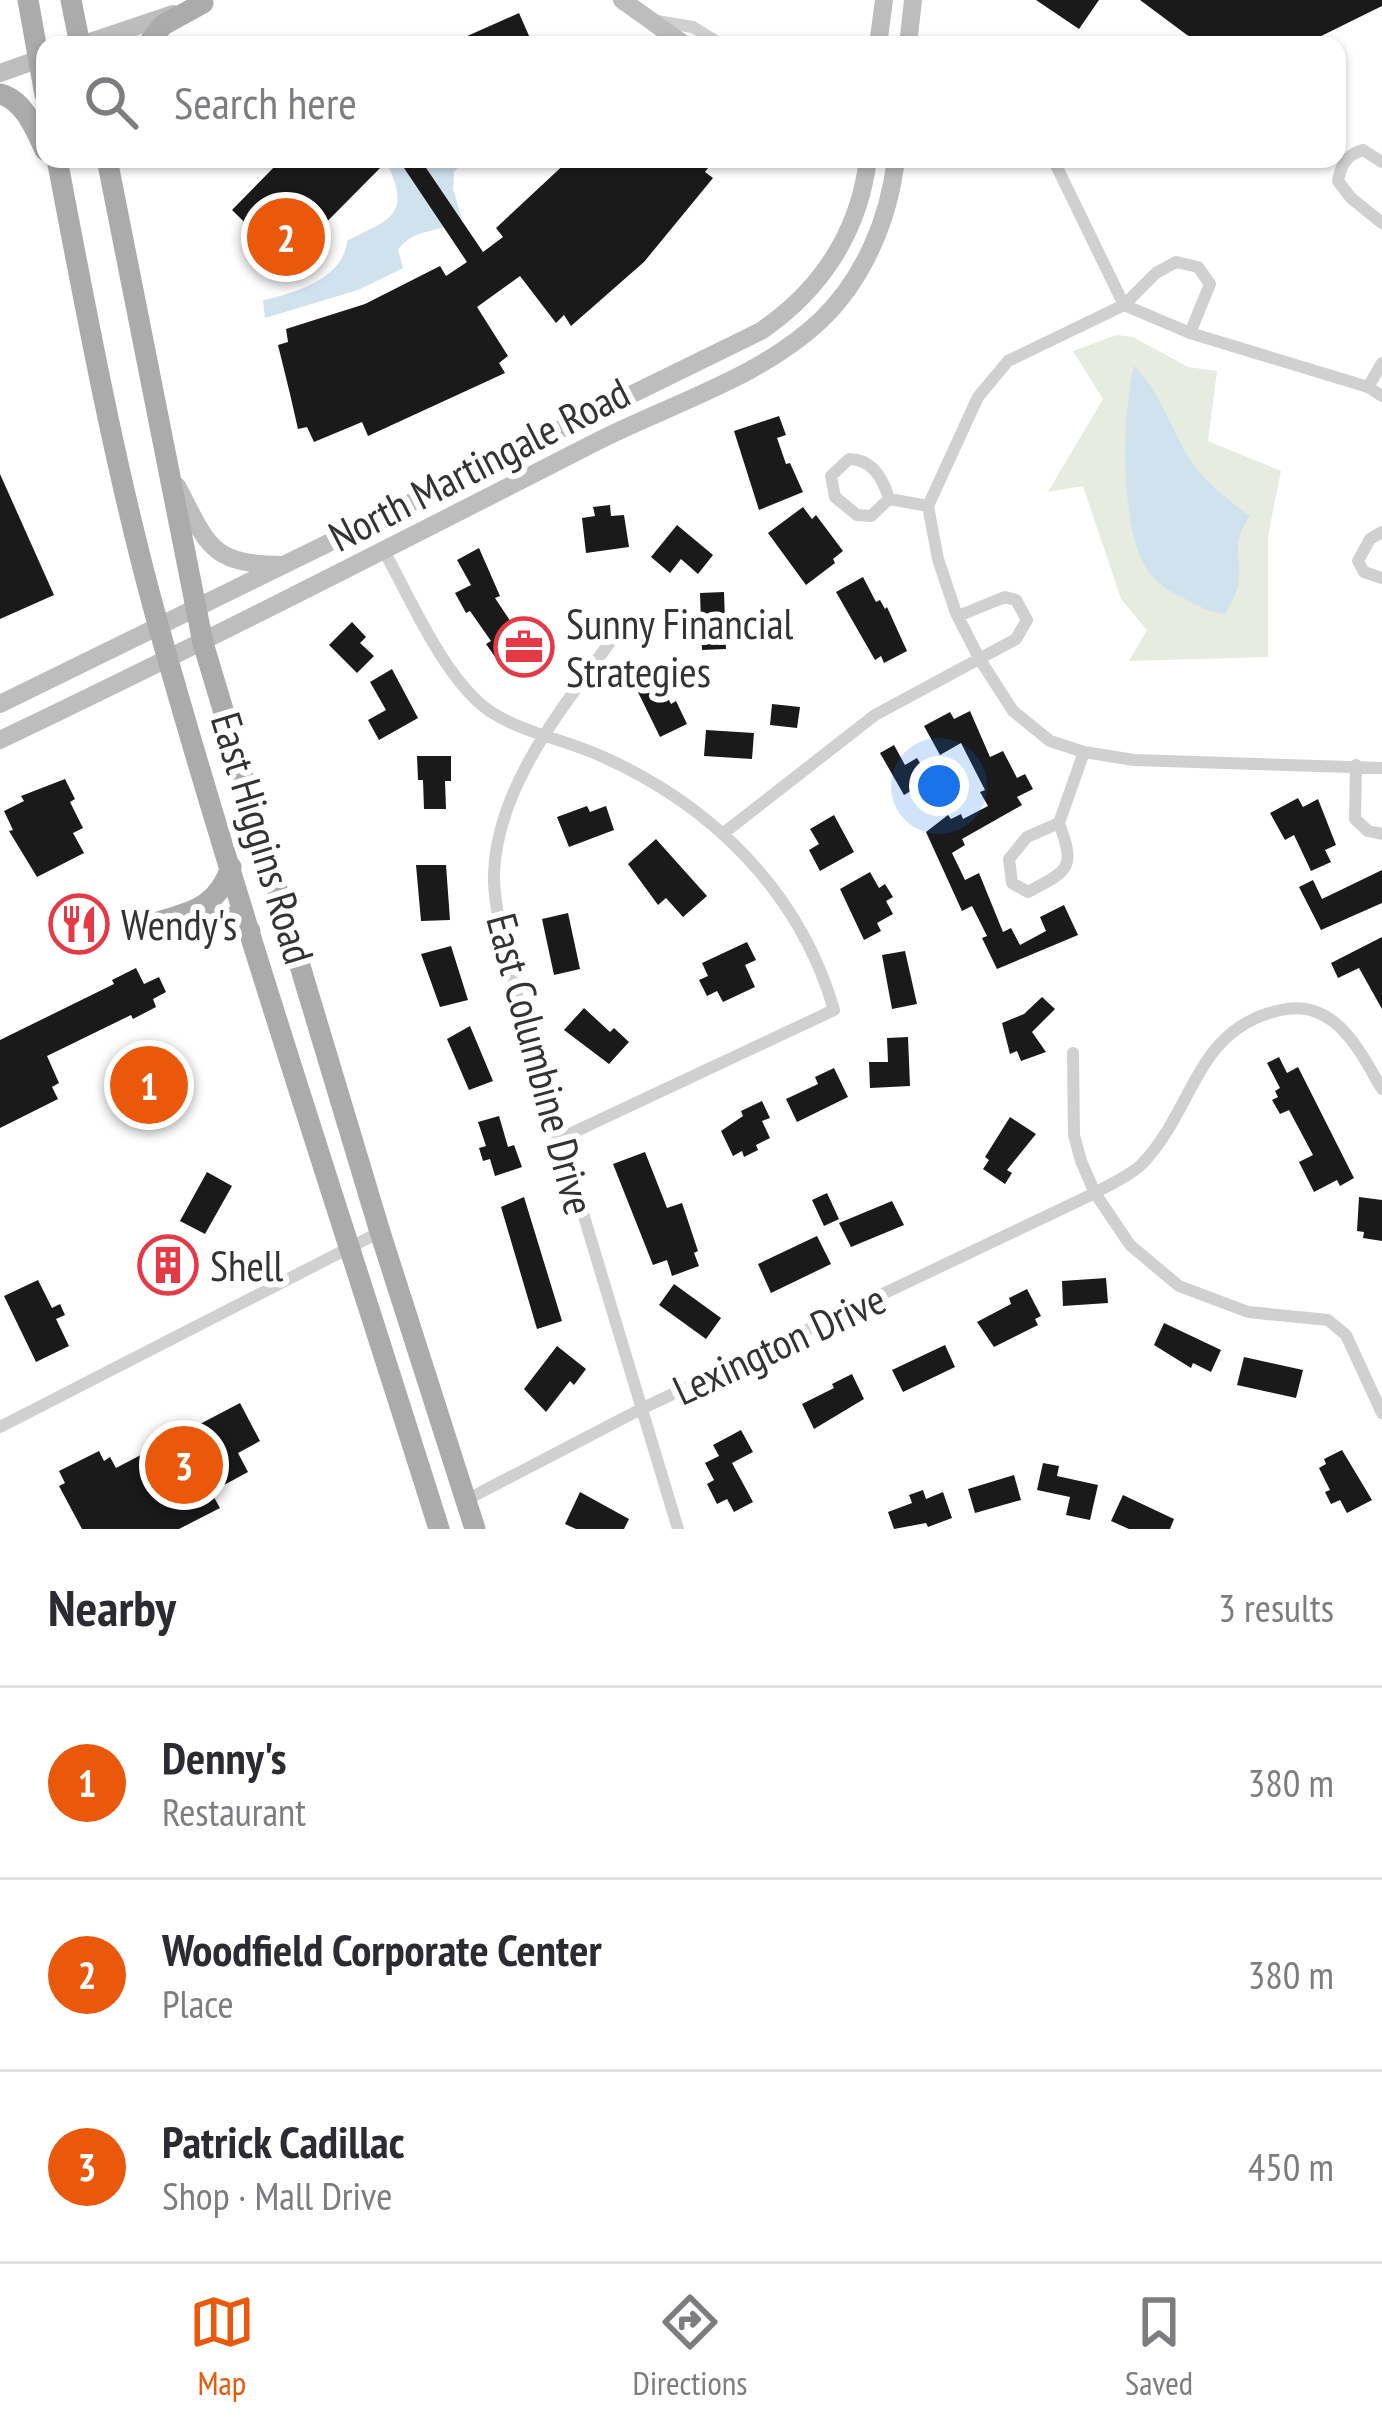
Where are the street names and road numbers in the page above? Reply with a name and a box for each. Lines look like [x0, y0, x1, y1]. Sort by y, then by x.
street label: North Martingale Road [319, 365, 639, 563]
street label: East Higgins Road [199, 706, 327, 970]
street label: East Columbine Drive [474, 907, 608, 1221]
street label: Lexington Drive [664, 1271, 894, 1417]

